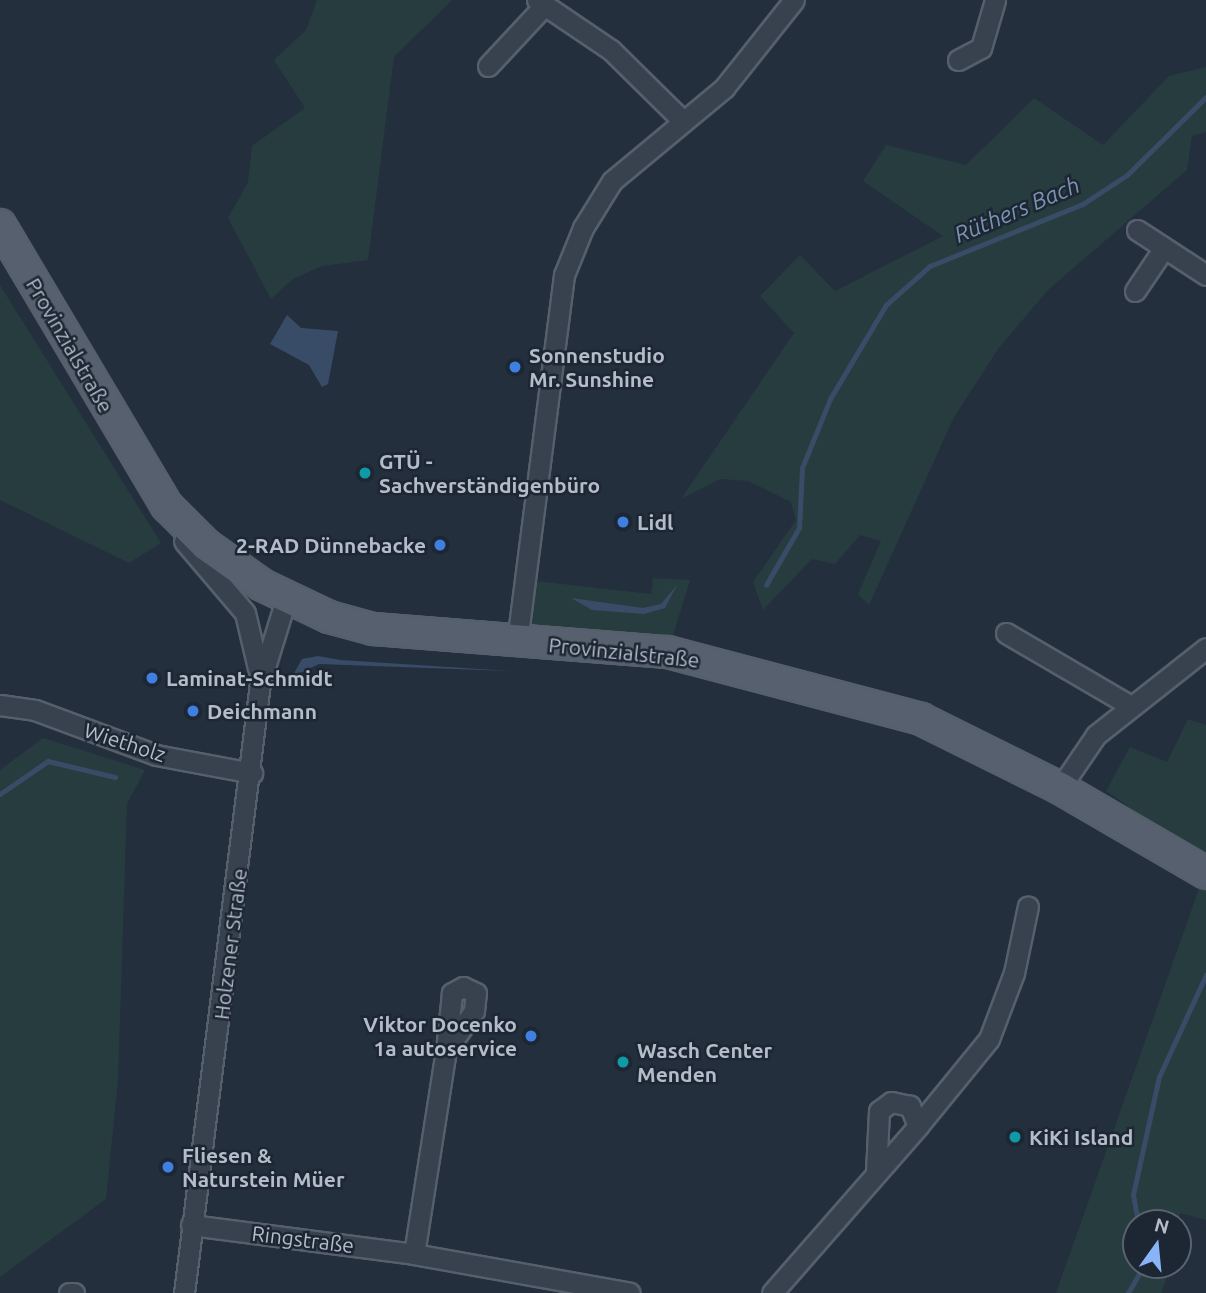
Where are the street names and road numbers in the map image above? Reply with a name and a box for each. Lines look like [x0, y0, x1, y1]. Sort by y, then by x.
street label: Provinzialstraße [21, 273, 119, 417]
street label: Provinzialstraße [547, 632, 701, 672]
street label: Wietholz [81, 717, 169, 767]
street label: Holzener Straße [208, 867, 252, 1021]
street label: Ringstraße [251, 1220, 355, 1258]

